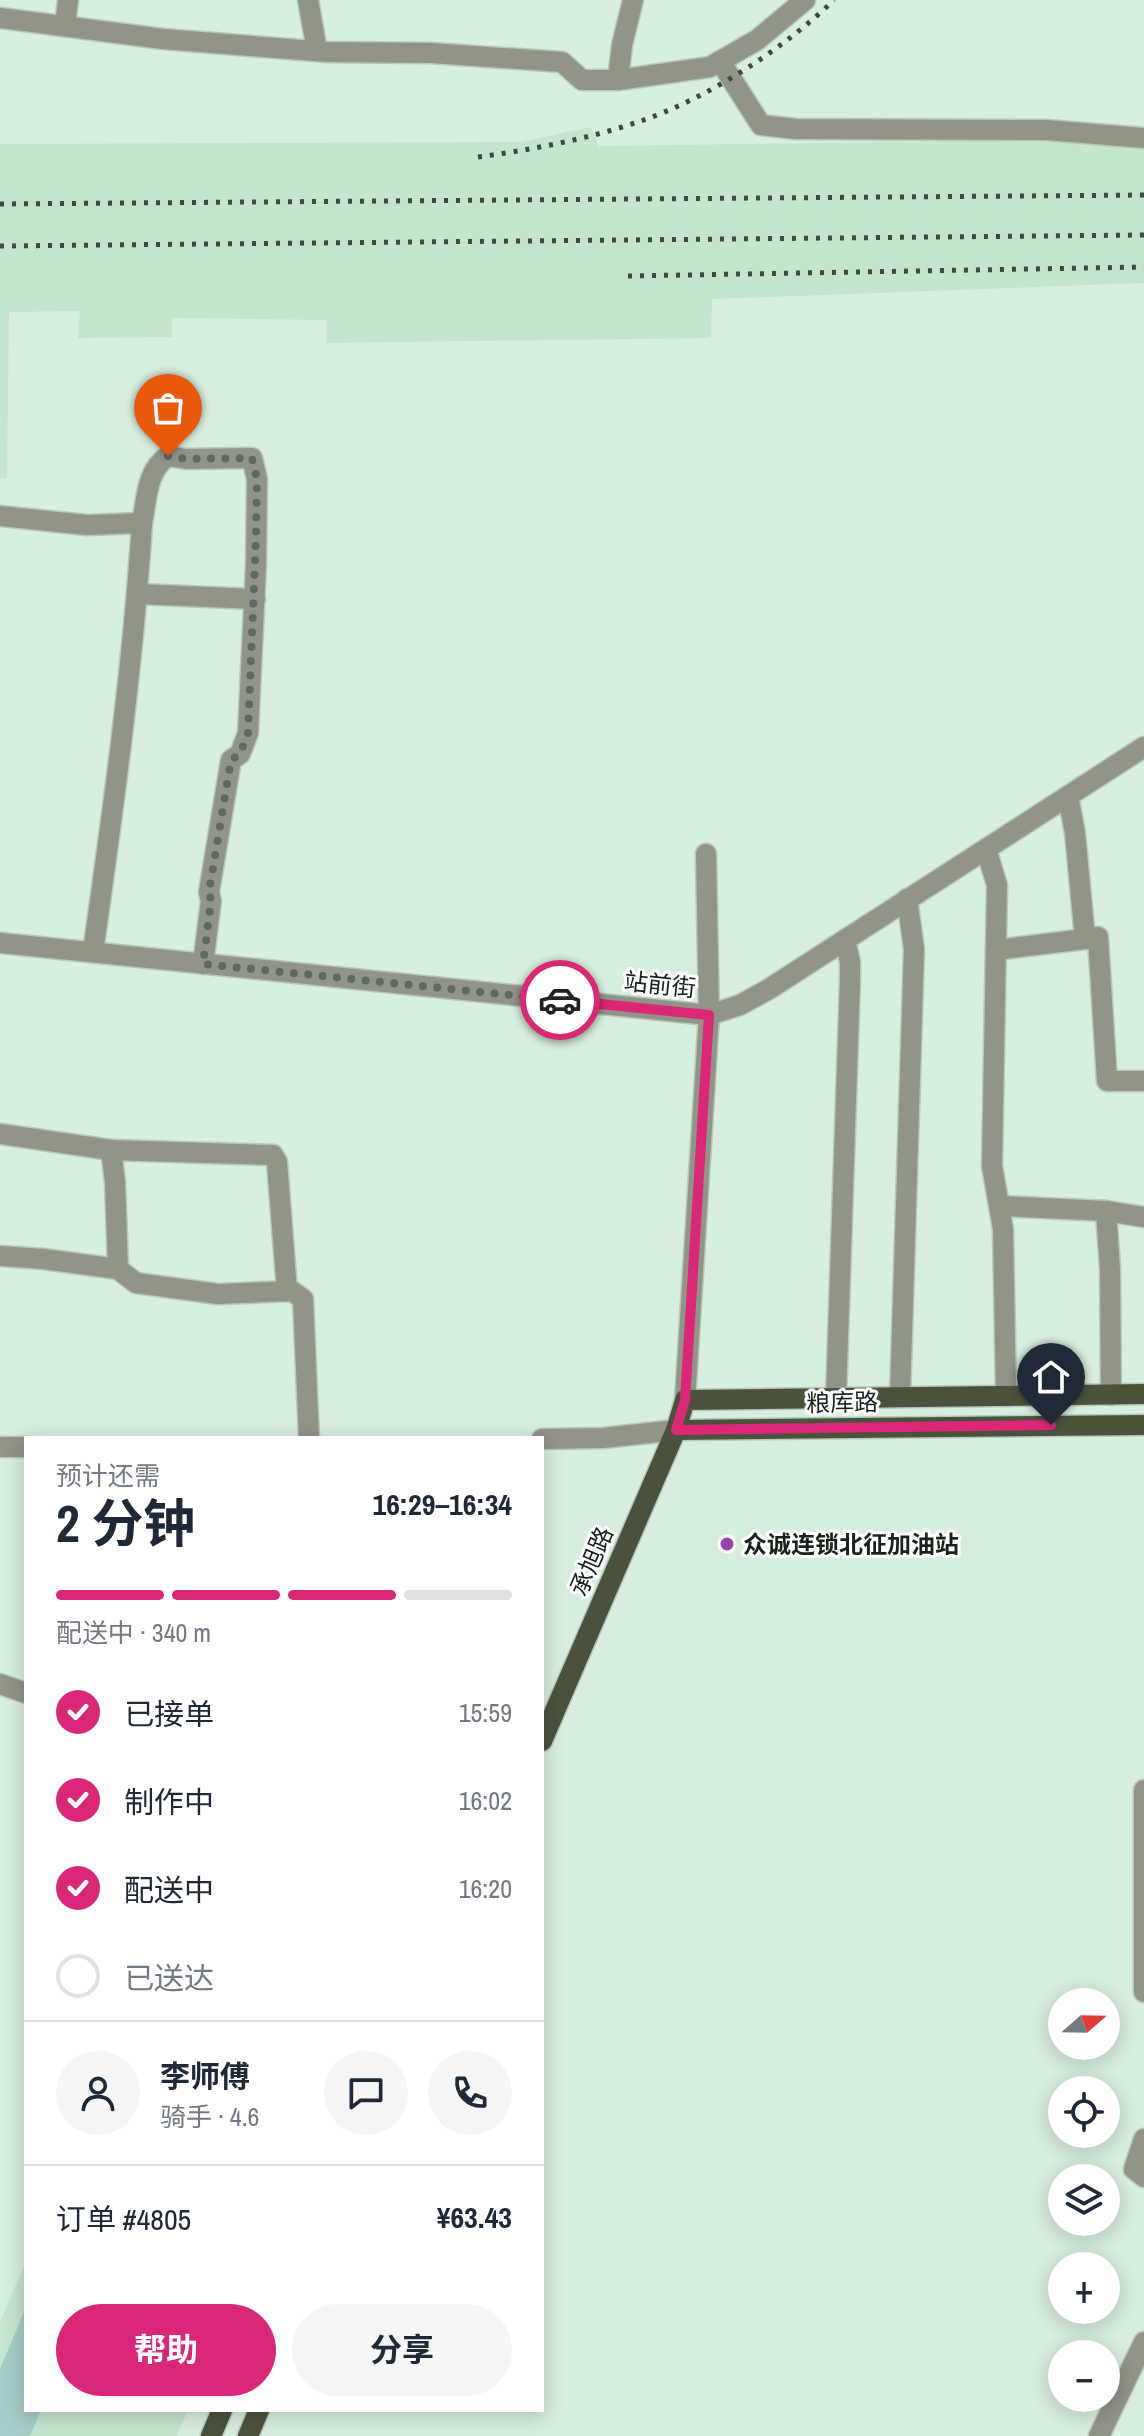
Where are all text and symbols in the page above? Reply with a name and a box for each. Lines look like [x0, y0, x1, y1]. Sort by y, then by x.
pin [134, 374, 202, 456]
icon: bag [146, 386, 190, 430]
courier [520, 960, 600, 1040]
street label: 站前街 [623, 964, 697, 1004]
icon: car [538, 978, 582, 1022]
pin [1017, 1343, 1085, 1425]
icon: home [1029, 1355, 1073, 1399]
street label: 粮库路 [806, 1385, 878, 1419]
text: 预计还需 [56, 1458, 160, 1493]
text: 16:29–16:34 [373, 1484, 512, 1524]
text: 2 分钟 [56, 1488, 196, 1558]
street label: 承旭路 [562, 1522, 620, 1600]
place label: 众诚连锁北征加油站 [743, 1528, 959, 1560]
marker: 众诚连锁北征加油站 [718, 1535, 736, 1553]
text: 配送中 · 340 m [56, 1615, 211, 1650]
icon: check [56, 1690, 100, 1734]
text: 已接单 [124, 1694, 214, 1734]
text: 15:59 [459, 1695, 512, 1730]
icon: check [56, 1778, 100, 1822]
text: 制作中 [124, 1782, 214, 1822]
text: 16:02 [459, 1783, 512, 1818]
icon: check [56, 1866, 100, 1910]
text: 配送中 [124, 1870, 214, 1910]
text: 16:20 [459, 1871, 512, 1906]
text: 已送达 [124, 1958, 214, 1998]
north arrow [1048, 1988, 1120, 2060]
map controls [1048, 1988, 1120, 2412]
button: person [56, 2051, 140, 2135]
button: chat [324, 2051, 408, 2135]
button: phone [428, 2051, 512, 2135]
text: 李师傅 [160, 2056, 250, 2096]
button: locate [1048, 2076, 1120, 2148]
text: 骑手 · 4.6 [160, 2099, 259, 2134]
button: layers [1048, 2164, 1120, 2236]
text: ¥63.43 [437, 2197, 512, 2237]
text: 订单 #4805 [56, 2199, 191, 2239]
button: + [1048, 2252, 1120, 2324]
button: 帮助 [56, 2304, 276, 2396]
button: 分享 [292, 2304, 512, 2396]
button: − [1048, 2340, 1120, 2412]

